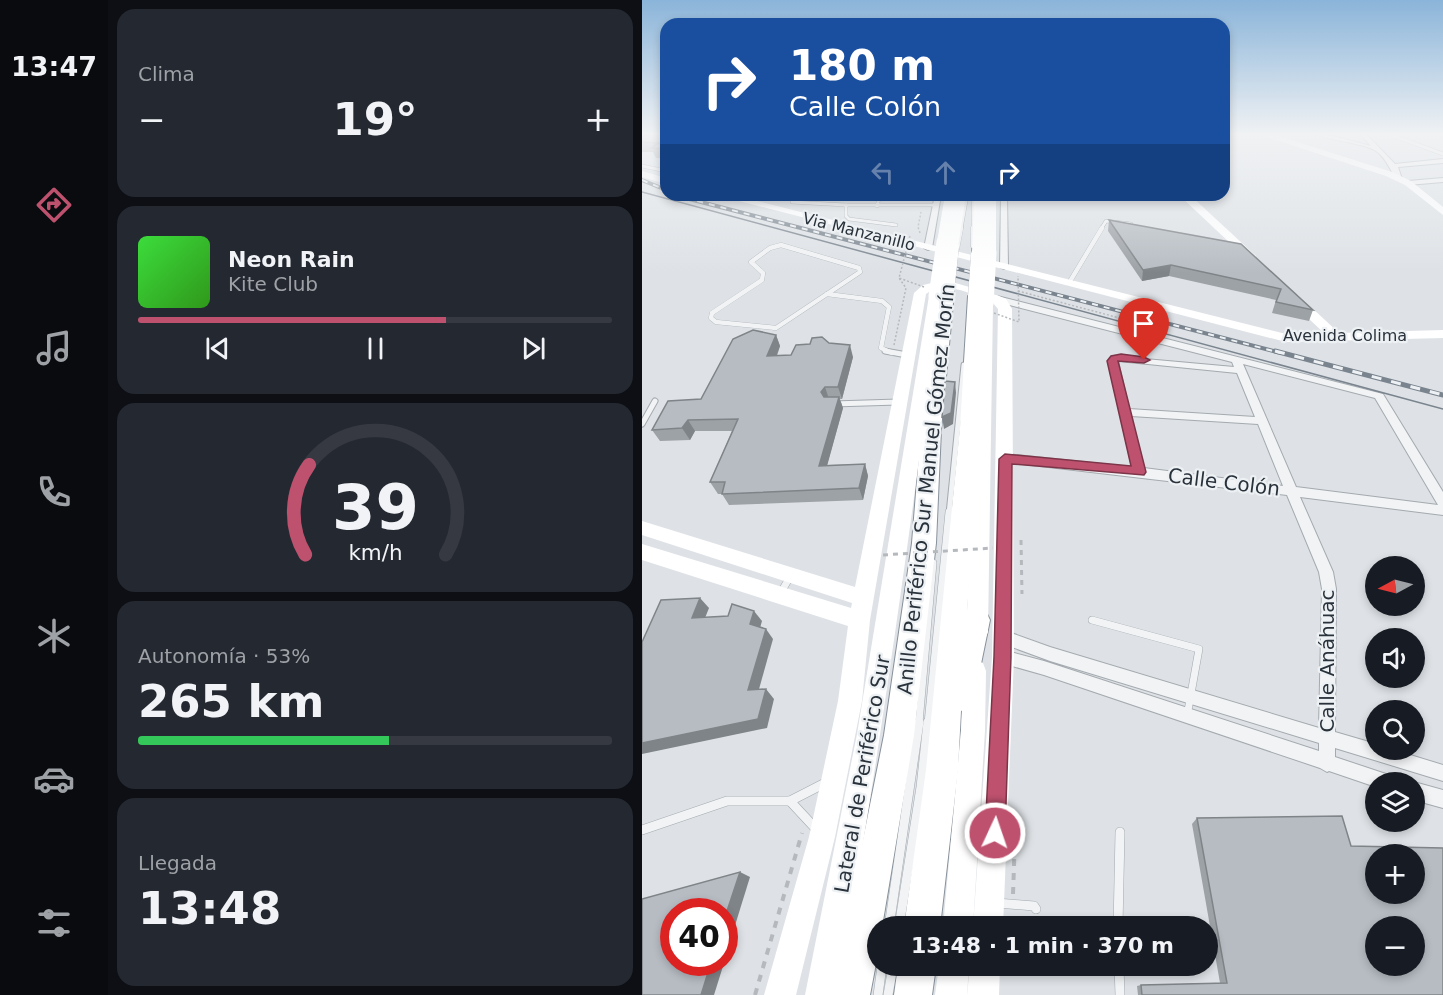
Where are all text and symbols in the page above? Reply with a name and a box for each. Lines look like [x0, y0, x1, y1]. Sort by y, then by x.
text: 180 m [789, 41, 935, 90]
icon: right [690, 42, 768, 120]
text: 13:47 [11, 51, 97, 82]
text: Clima [138, 62, 195, 86]
text: Calle Colón [789, 91, 941, 122]
text: 19° [332, 93, 418, 146]
text: − [138, 100, 166, 139]
text: + [584, 100, 612, 139]
icon: left [866, 156, 899, 189]
icon: ahead [929, 156, 962, 189]
icon: right [992, 156, 1025, 189]
icon: directions [33, 184, 75, 226]
street label: Via Manzanillo [801, 208, 917, 255]
text: Neon Rain [228, 247, 355, 272]
text: Kite Club [228, 272, 318, 296]
street label: Anillo Periférico Sur Manuel Gómez Morín [892, 282, 960, 696]
pin [1118, 298, 1169, 360]
icon: arrive [1127, 307, 1160, 340]
street label: Avenida Colima [1283, 326, 1407, 345]
icon: music [33, 327, 75, 369]
icon: previous [201, 332, 234, 365]
icon: pause [359, 332, 392, 365]
icon: next [517, 332, 550, 365]
street label: Calle Colón [1167, 463, 1281, 501]
icon: phone [33, 471, 75, 513]
text: 39 [332, 471, 418, 544]
text: km/h [348, 540, 402, 565]
north arrow [1365, 556, 1425, 616]
map controls [1365, 556, 1425, 976]
street label: Calle Anáhuac [1315, 589, 1339, 733]
icon: climate [33, 615, 75, 657]
button: sound [1365, 628, 1425, 688]
text: Autonomía · 53% [138, 644, 310, 668]
street label: Lateral de Periférico Sur [829, 652, 895, 895]
text: 265 km [138, 675, 324, 728]
button: search [1365, 700, 1425, 760]
icon: car [33, 758, 75, 800]
button: layers [1365, 772, 1425, 832]
position arrow [963, 801, 1027, 865]
button: + [1365, 844, 1425, 904]
text: Llegada [138, 851, 217, 875]
text: 13:48 [138, 882, 281, 935]
speed limit sign: 40 [660, 898, 738, 976]
icon: filters [33, 902, 75, 944]
button: − [1365, 916, 1425, 976]
text: 13:48 · 1 min · 370 m [911, 933, 1174, 958]

